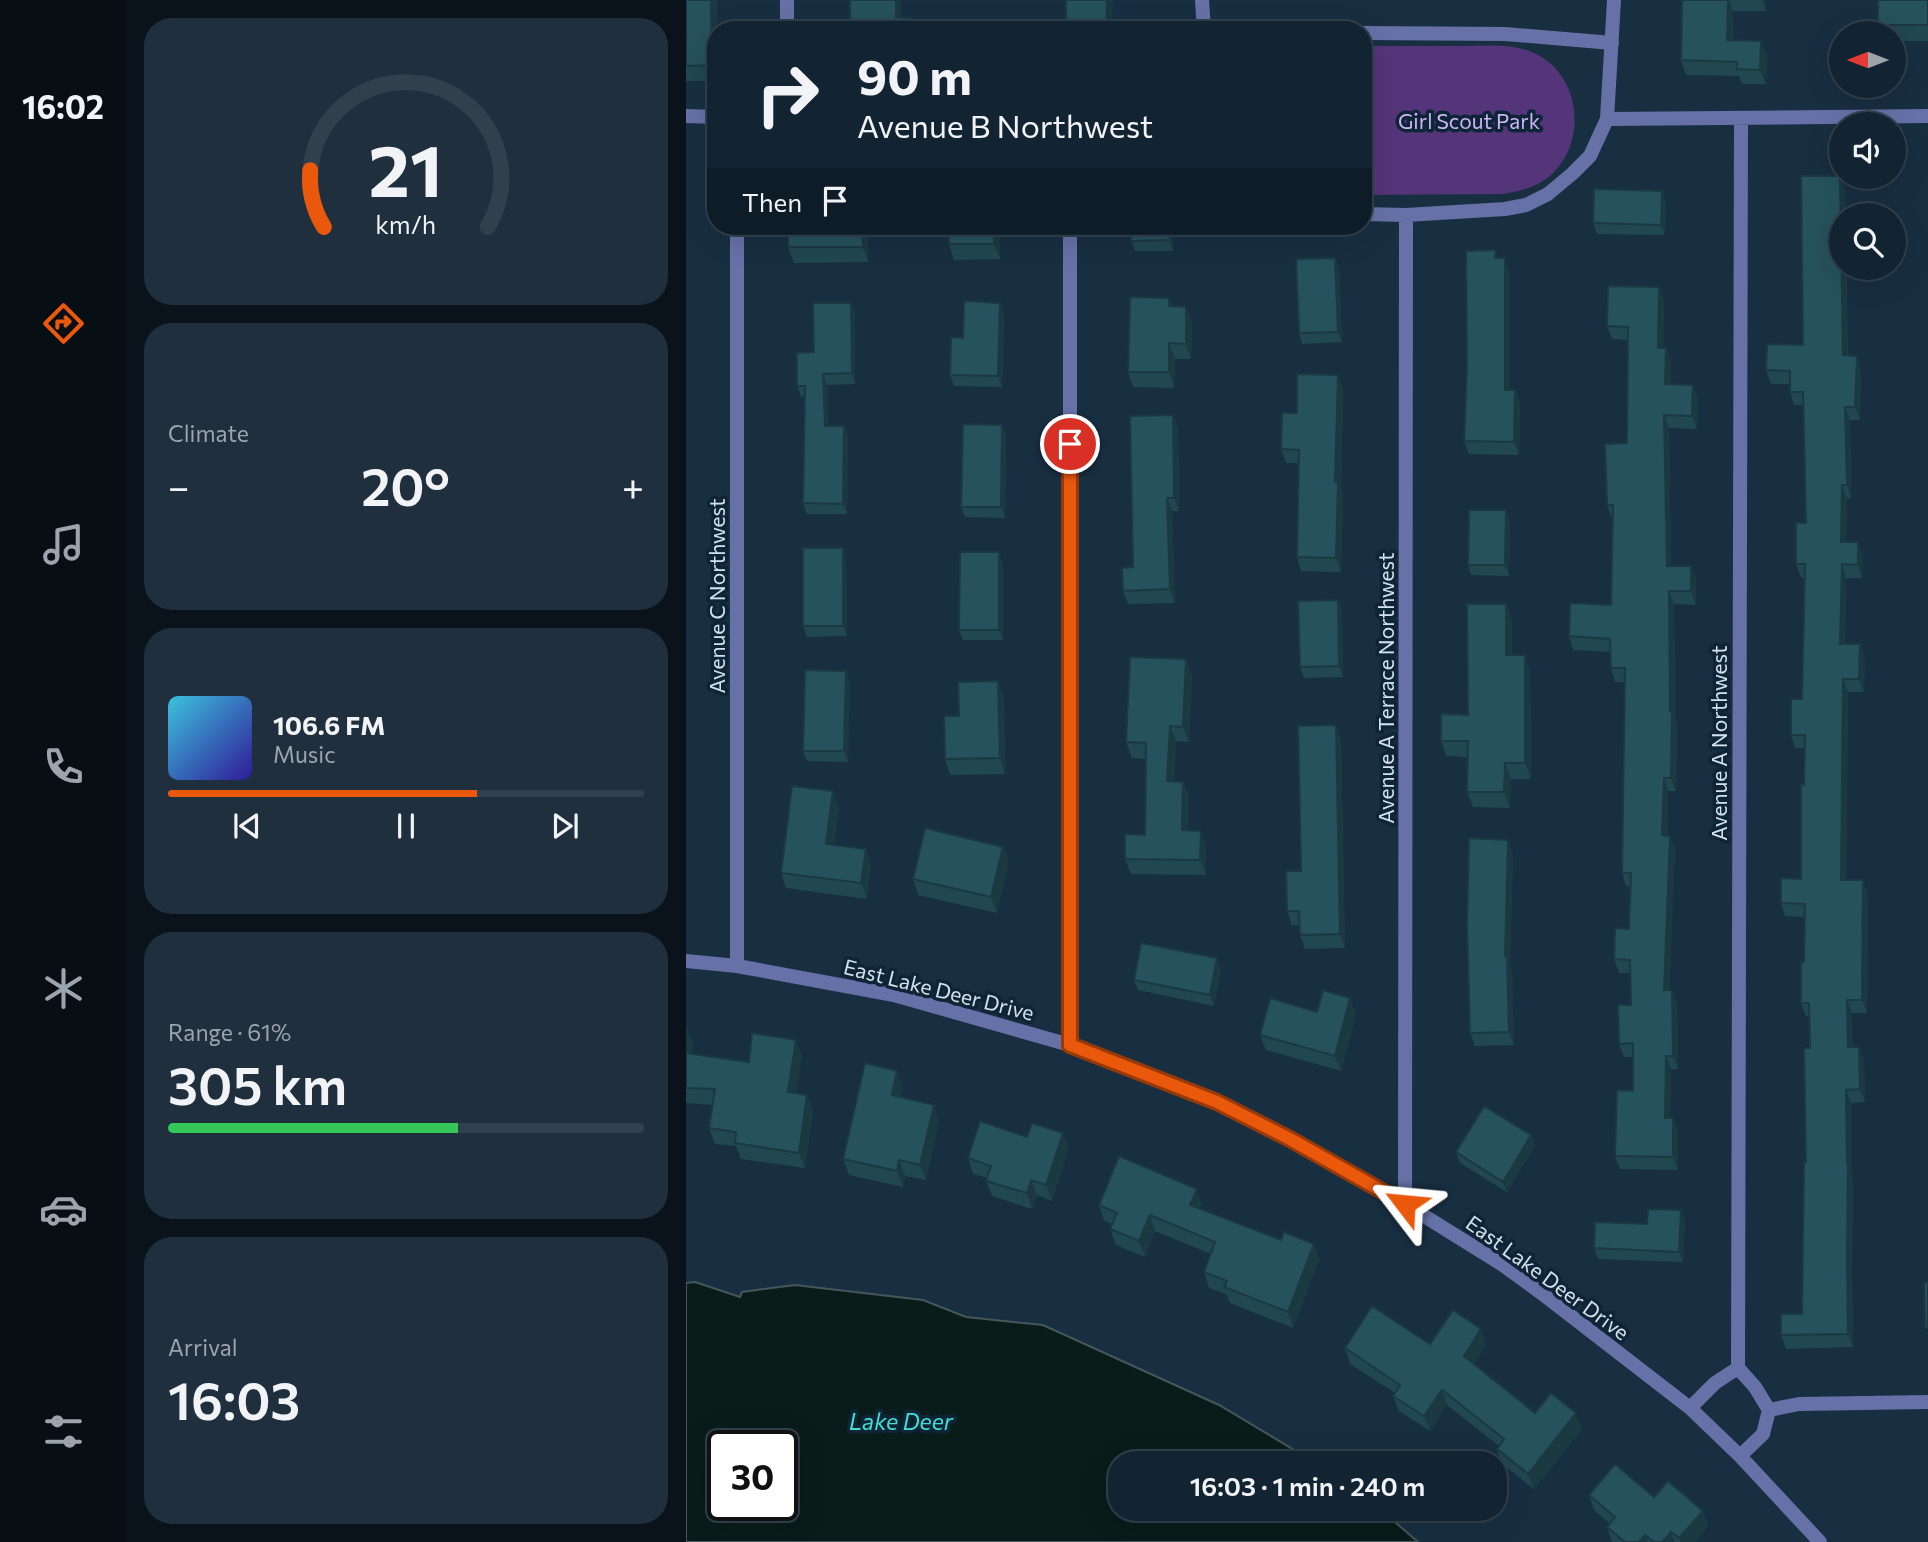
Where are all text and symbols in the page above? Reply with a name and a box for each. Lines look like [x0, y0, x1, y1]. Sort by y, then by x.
north arrow [1829, 21, 1906, 98]
map controls [1829, 21, 1906, 280]
text: 90 m [857, 45, 972, 105]
icon: right [742, 49, 833, 140]
text: 16:02 [22, 86, 104, 126]
text: Avenue B Northwest [857, 105, 1153, 145]
park label: Girl Scout Park [1398, 108, 1540, 133]
button: sound [1829, 112, 1906, 189]
text: 21 [369, 124, 443, 213]
icon: arrive [816, 182, 854, 220]
text: Then [742, 186, 802, 217]
button: search [1829, 203, 1906, 280]
text: km/h [376, 209, 436, 239]
icon: directions [39, 299, 88, 348]
pin [1040, 414, 1100, 474]
text: Climate [168, 419, 249, 447]
icon: arrive [1051, 425, 1089, 463]
text: 20° [361, 453, 450, 517]
text: − [168, 462, 190, 509]
text: + [622, 462, 644, 509]
street label: Avenue C Northwest [704, 498, 729, 694]
icon: music [39, 520, 88, 569]
street label: Avenue A Terrace Northwest [1373, 552, 1398, 824]
street label: Avenue A Northwest [1706, 645, 1731, 841]
text: 106.6 FM [273, 709, 385, 740]
text: Music [273, 740, 336, 768]
icon: phone [39, 742, 88, 791]
icon: previous [228, 807, 266, 845]
icon: pause [387, 807, 425, 845]
icon: next [546, 807, 584, 845]
street label: East Lake Deer Drive [841, 953, 1037, 1025]
icon: climate [39, 964, 88, 1013]
text: Range · 61% [168, 1018, 291, 1046]
text: 305 km [168, 1052, 347, 1116]
position arrow [1368, 1167, 1442, 1241]
icon: car [39, 1185, 88, 1234]
street label: East Lake Deer Drive [1462, 1209, 1634, 1345]
text: Arrival [168, 1333, 238, 1361]
text: 16:03 [168, 1367, 300, 1431]
icon: filters [39, 1407, 88, 1456]
water label: Lake Deer [849, 1407, 954, 1435]
speed limit sign: 30 [707, 1430, 798, 1521]
text: 16:03 · 1 min · 240 m [1190, 1470, 1425, 1501]

